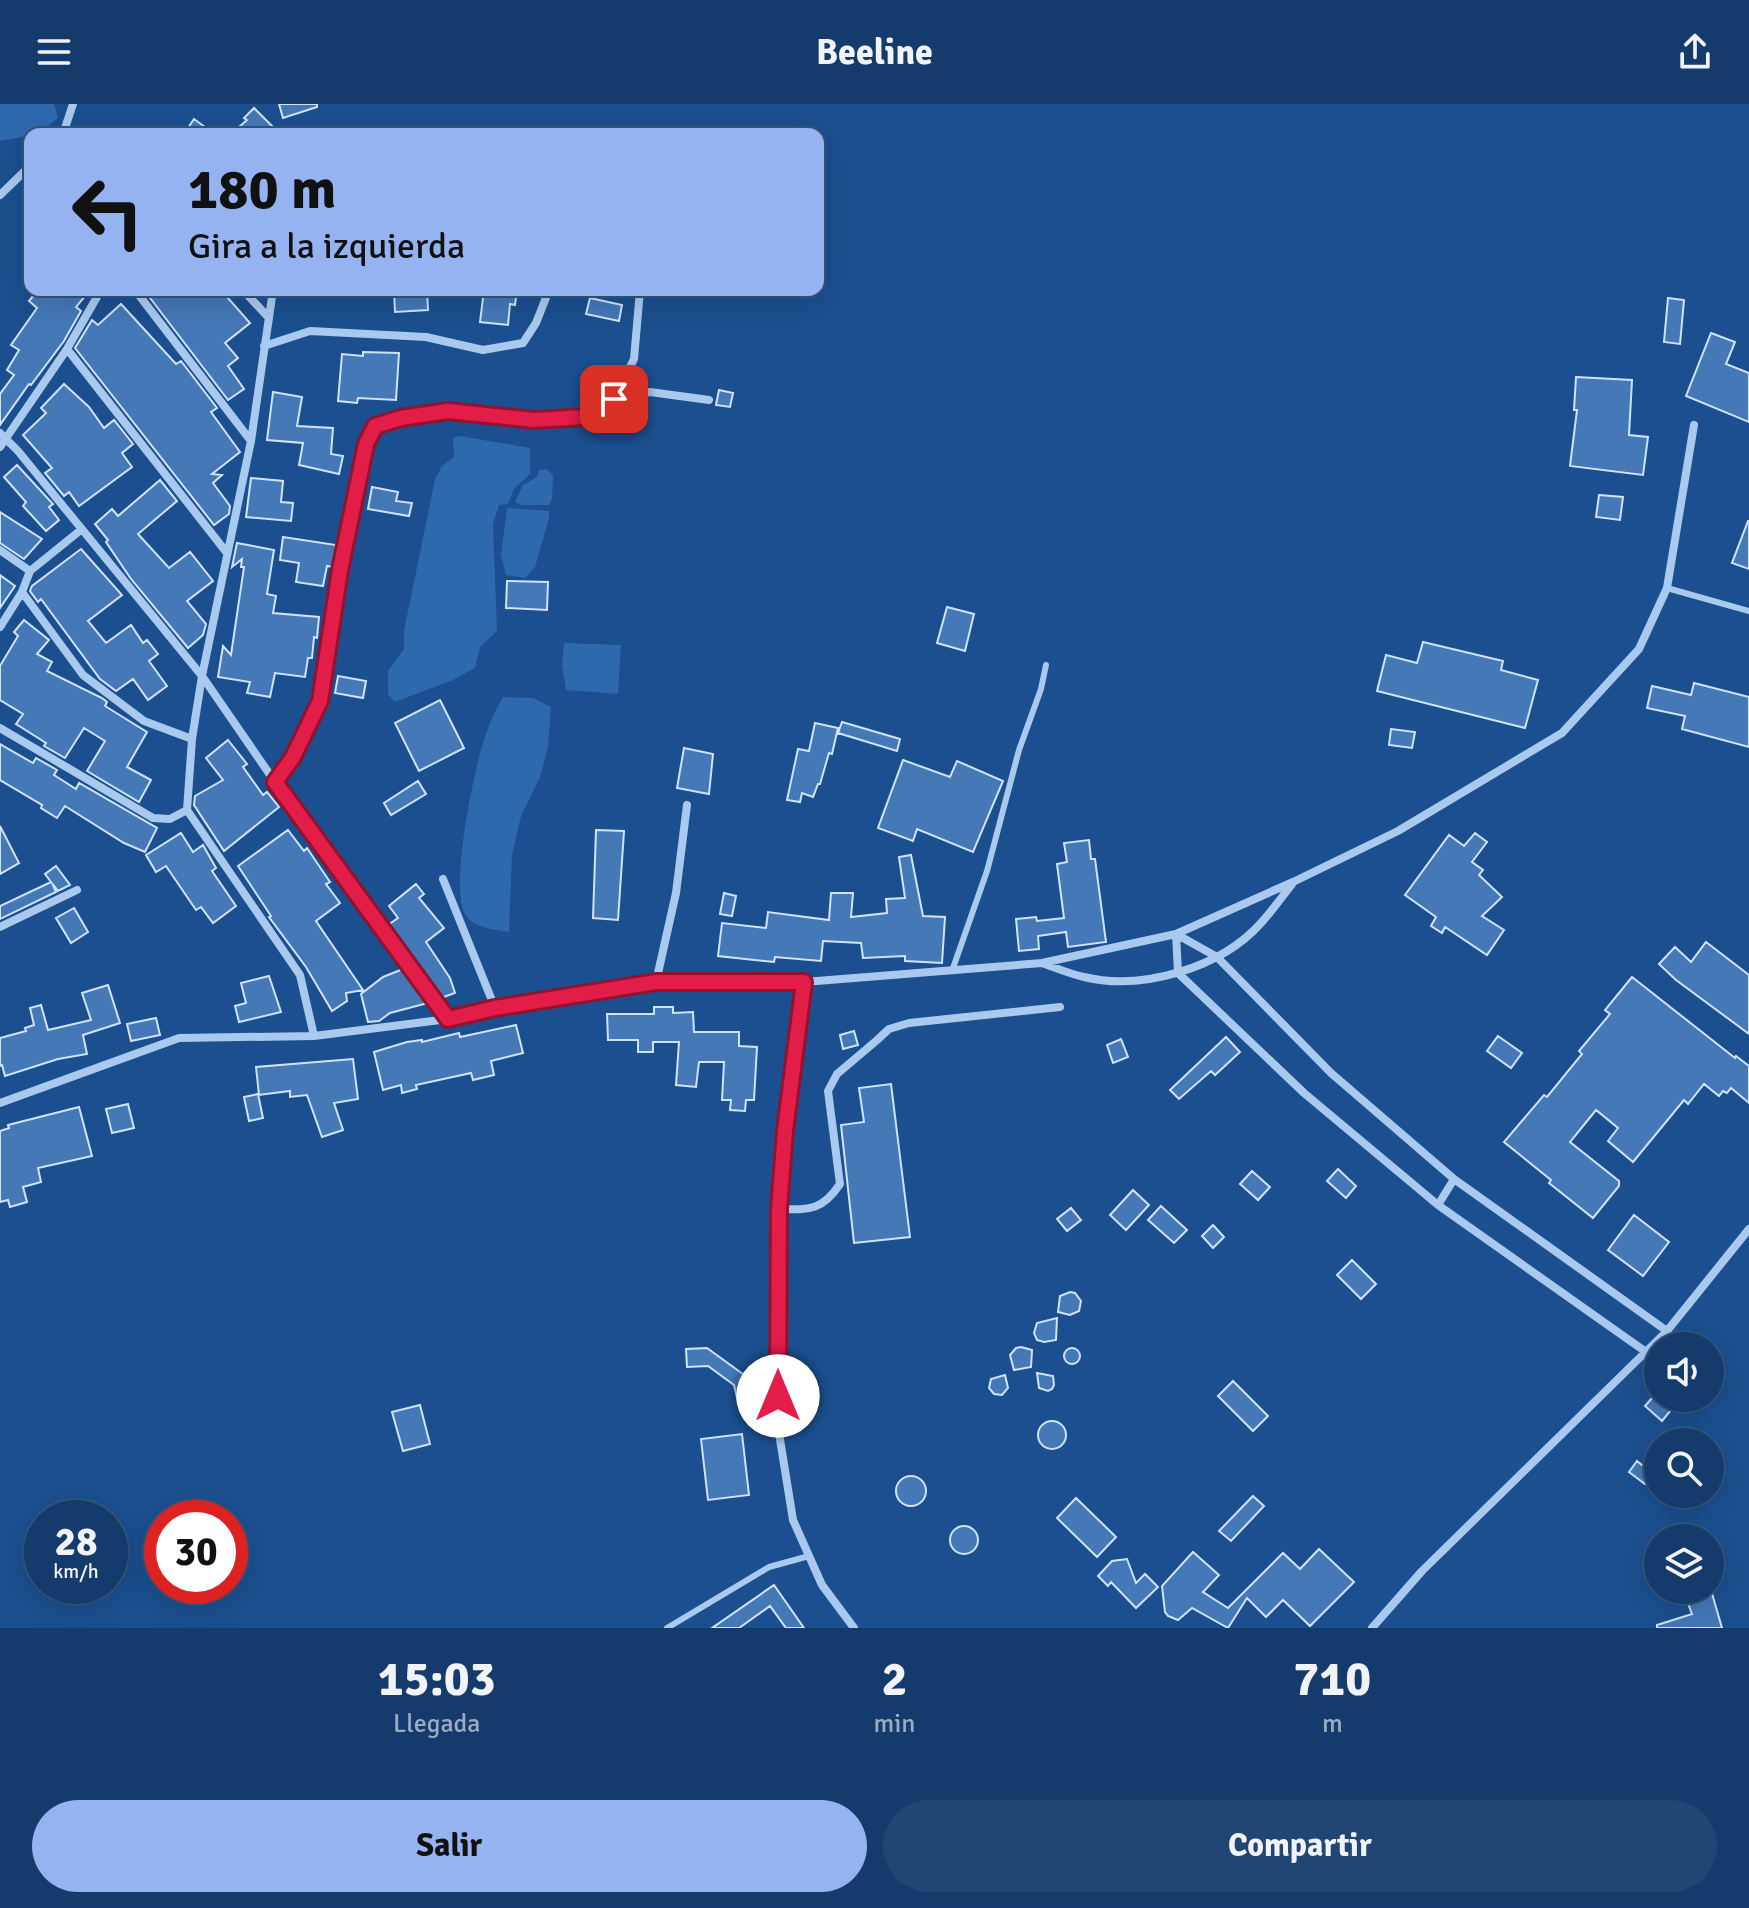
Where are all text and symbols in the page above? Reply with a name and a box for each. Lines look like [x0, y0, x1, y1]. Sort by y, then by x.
icon: menu [32, 30, 76, 74]
text: Beeline [816, 30, 933, 75]
icon: share [1673, 30, 1717, 74]
text: 180 m [188, 155, 336, 224]
icon: left [56, 160, 160, 264]
text: Gira a la izquierda [188, 224, 465, 269]
pin [580, 365, 648, 433]
icon: arrive [592, 377, 636, 421]
map controls [1644, 1332, 1724, 1604]
button: sound [1644, 1332, 1724, 1412]
position arrow [736, 1354, 820, 1438]
button: search [1644, 1428, 1724, 1508]
speed limit sign: 30 [144, 1500, 248, 1604]
text: 28 [54, 1517, 98, 1567]
button: layers [1644, 1524, 1724, 1604]
text: km/h [53, 1559, 99, 1584]
text: 15:03 [378, 1650, 496, 1709]
text: 2 [882, 1650, 907, 1709]
text: 710 [1293, 1650, 1371, 1709]
text: Llegada [393, 1708, 481, 1740]
text: min [874, 1708, 916, 1740]
text: m [1322, 1708, 1343, 1740]
button: Salir [32, 1800, 867, 1892]
button: Compartir [883, 1800, 1717, 1892]

